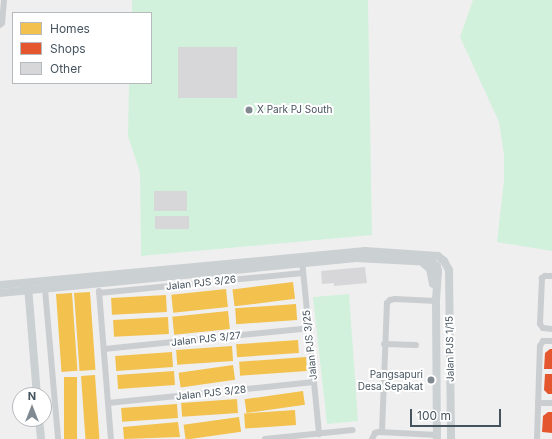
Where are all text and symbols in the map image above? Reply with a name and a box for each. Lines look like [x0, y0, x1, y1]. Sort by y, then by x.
legend [12, 12, 152, 84]
text: Homes [50, 21, 90, 36]
text: Shops [50, 41, 86, 56]
text: Other [50, 61, 82, 76]
place label: X Park PJ South [257, 104, 332, 116]
marker: X Park PJ South [244, 105, 254, 115]
street label: Jalan PJS 3/26 [165, 273, 237, 293]
street label: Jalan PJS 3/25 [300, 309, 320, 381]
street label: Jalan PJS 1/15 [443, 316, 457, 382]
street label: Jalan PJS 3/27 [171, 329, 241, 349]
place label: Pangsapuri Desa Sepakat [358, 368, 423, 392]
marker: Pangsapuri Desa Sepakat [426, 375, 436, 385]
street label: Jalan PJS 3/28 [175, 383, 247, 403]
north arrow [12, 387, 52, 427]
text: N [28, 389, 36, 403]
scale bar [412, 401, 503, 427]
text: 100 m [417, 408, 451, 423]

